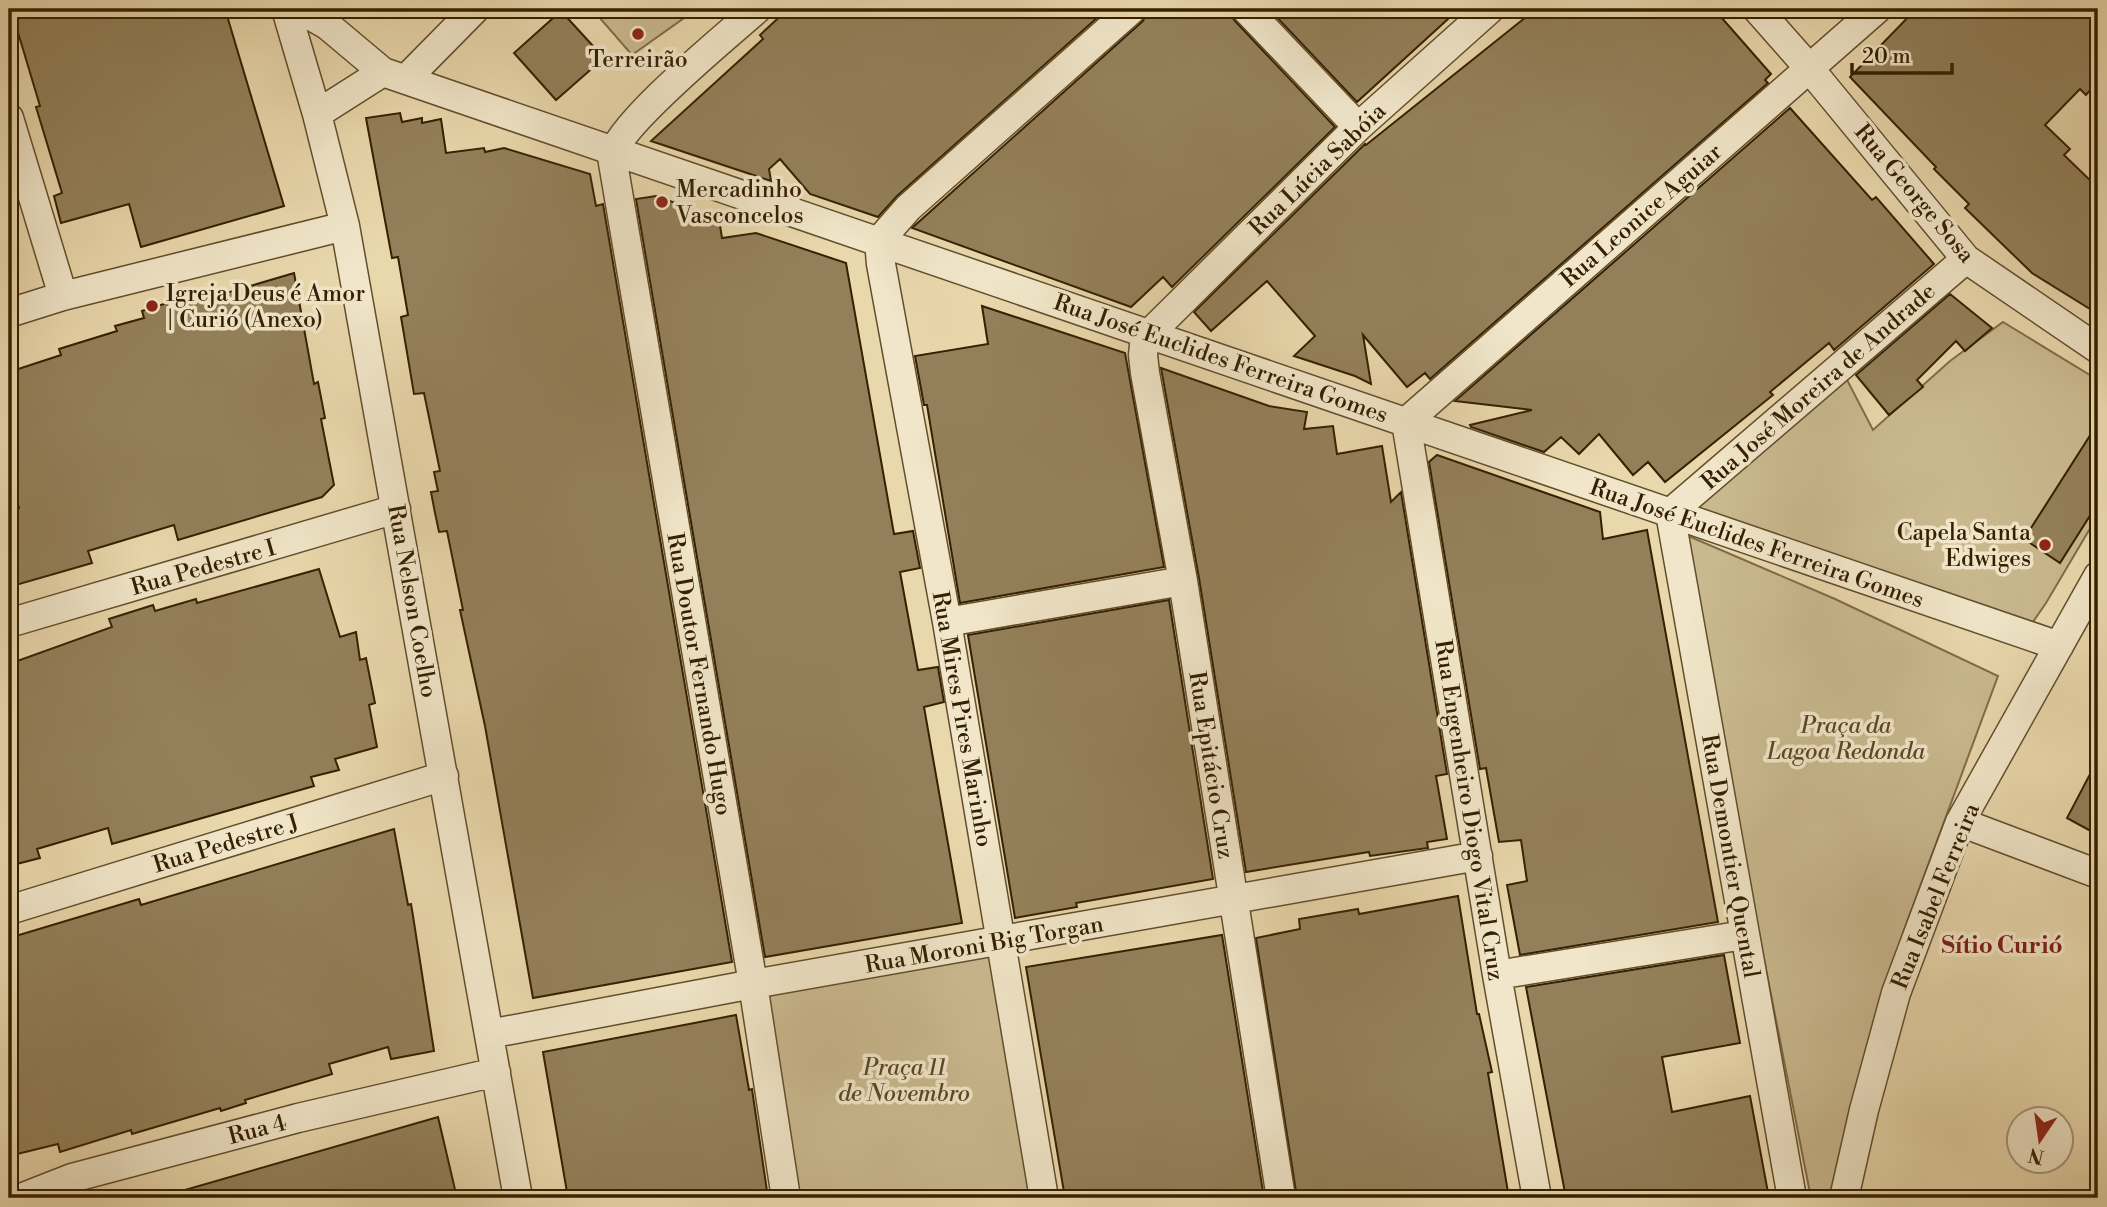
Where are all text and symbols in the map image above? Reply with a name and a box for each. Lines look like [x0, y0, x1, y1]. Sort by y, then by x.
marker: Terreirão [630, 26, 646, 42]
scale bar [1852, 32, 1951, 76]
text: 20 m [1862, 44, 1911, 70]
place label: Terreirão [588, 46, 688, 74]
street label: Rua Lúcia Sabóia [1243, 97, 1392, 242]
street label: Rua George Sosa [1848, 119, 1981, 269]
street label: Rua Leonice Aguiar [1555, 138, 1728, 294]
place label: Mercadinho Vasconcelos [675, 176, 804, 230]
marker: Mercadinho Vasconcelos [654, 194, 670, 210]
street label: Rua José Moreira de Andrade [1696, 277, 1941, 496]
place label: Igreja Deus é Amor | Curió (Anexo) [166, 280, 365, 334]
street label: Rua José Euclides Ferreira Gomes [1050, 289, 1391, 429]
marker: Igreja Deus é Amor | Curió (Anexo) [144, 298, 160, 314]
street label: Rua José Euclides Ferreira Gomes [1586, 474, 1927, 614]
street label: Rua Nelson Coelho [381, 502, 443, 700]
place label: Capela Santa Edwiges [1897, 519, 2031, 573]
street label: Rua Doutor Fernando Hugo [660, 531, 738, 818]
street label: Rua Pedestre I [128, 534, 279, 602]
marker: Capela Santa Edwiges [2037, 537, 2053, 553]
street label: Rua Mires Pires Marinho [926, 589, 998, 849]
street label: Rua Engenheiro Diogo Vital Cruz [1428, 638, 1510, 983]
street label: Rua Epitácio Cruz [1182, 669, 1240, 861]
park label: Praça da Lagoa Redonda [1766, 712, 1925, 766]
street label: Rua Demontier Quental [1695, 732, 1765, 980]
street label: Rua Isabel Ferreira [1886, 799, 1986, 993]
street label: Rua Pedestre J [150, 808, 303, 879]
street label: Rua Moroni Big Torgan [863, 910, 1106, 980]
district label: Sítio Curió [1941, 931, 2063, 961]
park label: Praça 11 de Novembro [838, 1054, 970, 1108]
north arrow [2006, 1106, 2076, 1176]
street label: Rua 4 [225, 1109, 289, 1151]
text: N [2026, 1142, 2046, 1169]

